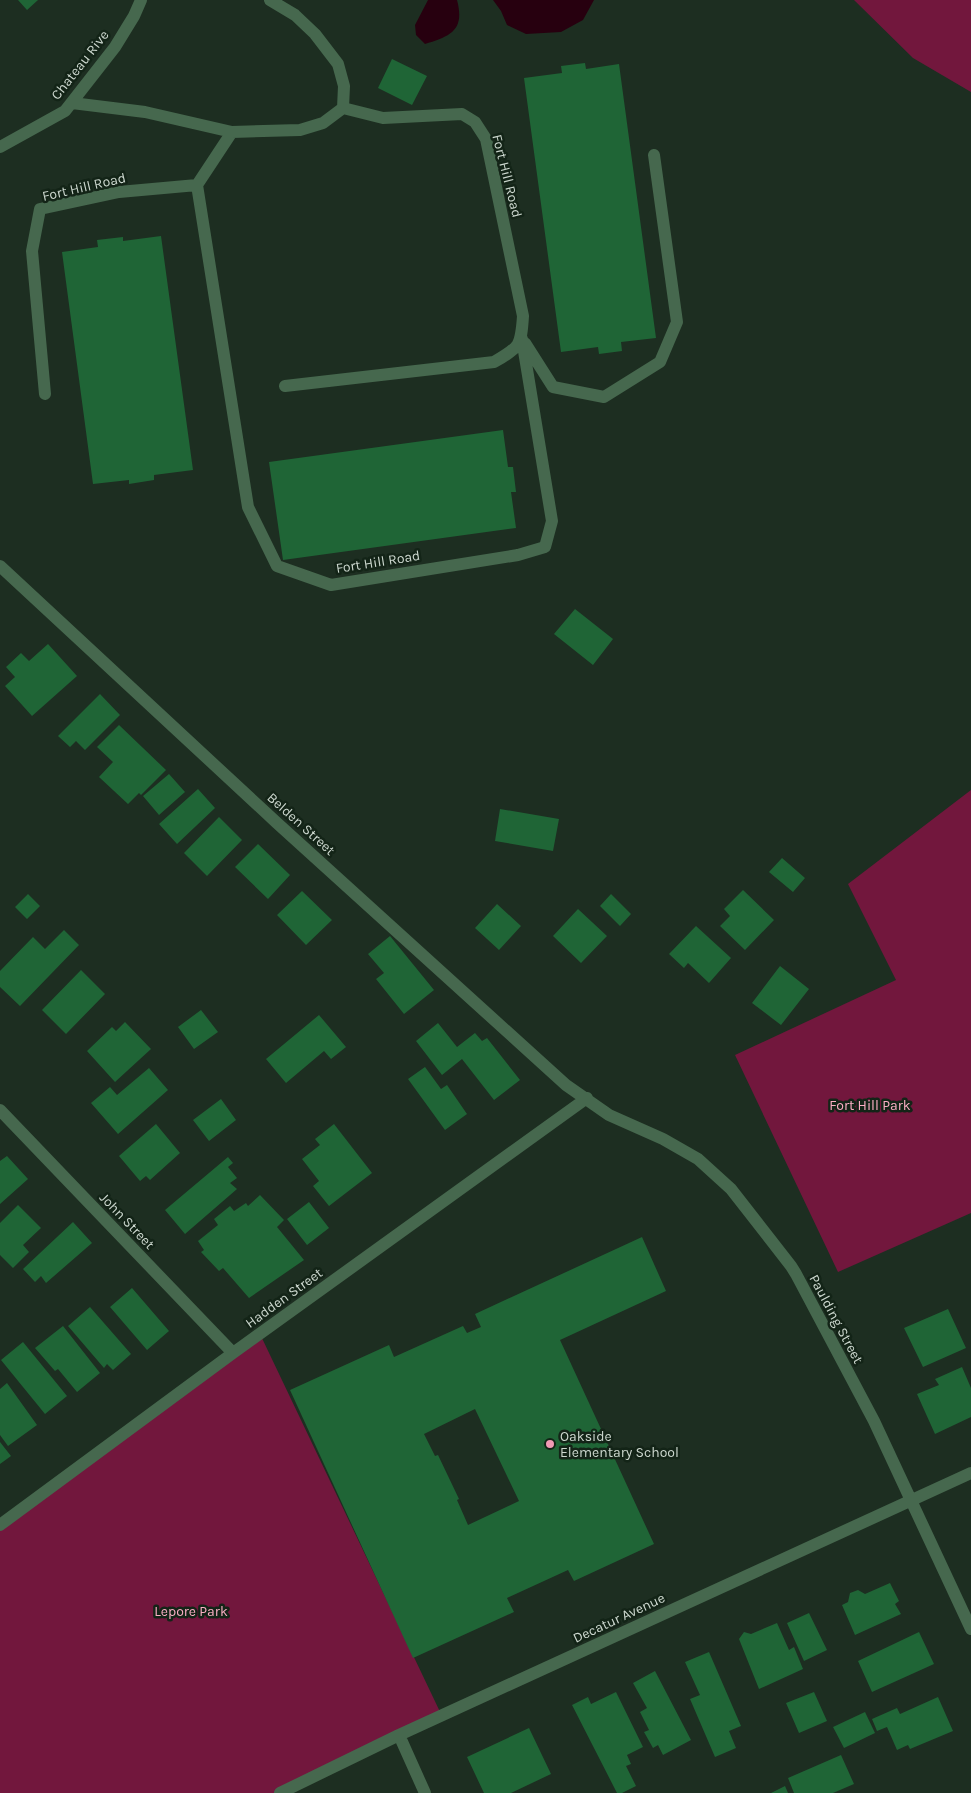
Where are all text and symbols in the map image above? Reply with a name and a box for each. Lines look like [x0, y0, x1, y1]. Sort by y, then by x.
street label: Chateau Rive [48, 27, 112, 103]
street label: Fort Hill Road [488, 133, 526, 219]
street label: Fort Hill Road [41, 169, 127, 205]
street label: Fort Hill Road [335, 547, 421, 577]
street label: Belden Street [264, 789, 338, 859]
park label: Fort Hill Park [829, 1097, 911, 1114]
street label: John Street [96, 1189, 158, 1253]
street label: Hadden Street [242, 1264, 326, 1332]
street label: Paulding Street [805, 1272, 867, 1366]
place label: Oakside Elementary School [560, 1428, 679, 1461]
marker: Oakside Elementary School [544, 1438, 556, 1450]
street label: Decatur Avenue [570, 1589, 668, 1647]
park label: Lepore Park [154, 1603, 228, 1620]

